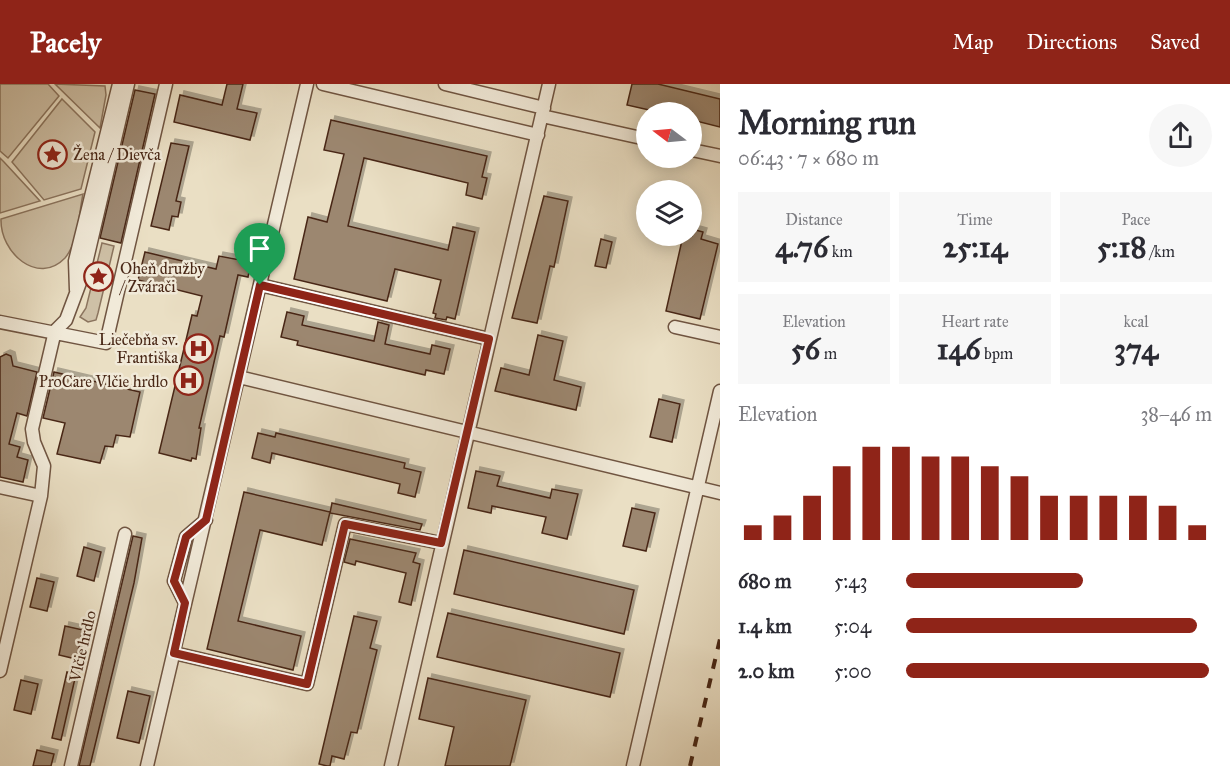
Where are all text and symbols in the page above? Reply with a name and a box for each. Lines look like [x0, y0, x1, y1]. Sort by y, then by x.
text: Pacely [30, 25, 101, 60]
text: Map [953, 29, 994, 55]
text: Directions [1027, 29, 1117, 55]
text: Saved [1150, 29, 1200, 55]
north arrow [636, 102, 702, 168]
map controls [636, 102, 702, 246]
text: Morning run [738, 103, 916, 143]
button: share [1149, 104, 1212, 167]
place icon: Žena / Dievča [36, 138, 68, 170]
place label: Žena / Dievča [73, 143, 161, 164]
text: 06:43 · 7 × 680 m [738, 146, 879, 170]
button: layers [636, 180, 702, 246]
text: Distance [785, 210, 843, 229]
text: Time [957, 210, 993, 229]
text: Pace [1121, 210, 1151, 229]
pin [234, 223, 285, 285]
text: 4.76 [775, 229, 828, 265]
text: 25:14 [943, 229, 1007, 265]
text: 5:18 [1097, 229, 1146, 265]
icon: arrive [243, 232, 276, 265]
text: km [828, 242, 853, 261]
text: /km [1146, 242, 1175, 261]
place label: Oheň družby / Zvárači [118, 259, 205, 296]
place icon: Oheň družby / Zvárači [83, 261, 115, 293]
text: Elevation [782, 312, 846, 331]
text: Heart rate [941, 312, 1009, 331]
text: kcal [1123, 312, 1149, 331]
place label: Liečebňa sv. Františka [99, 330, 178, 367]
text: 56 [791, 331, 820, 367]
text: 146 [937, 331, 981, 367]
text: 374 [1114, 331, 1158, 367]
hospital icon: Liečebňa sv. Františka [183, 332, 215, 364]
text: m [820, 344, 837, 363]
text: bpm [981, 344, 1013, 363]
hospital icon: ProCare Vlčie hrdlo [173, 365, 205, 397]
place label: ProCare Vlčie hrdlo [39, 372, 168, 391]
text: Elevation [738, 402, 817, 426]
text: 38–46 m [1140, 402, 1212, 426]
text: 680 m [738, 569, 792, 593]
text: 5:43 [834, 569, 867, 593]
street label: Vlčie hrdlo [65, 609, 100, 685]
text: 1.4 km [738, 614, 792, 638]
text: 5:04 [834, 614, 871, 638]
text: 2.0 km [738, 659, 794, 683]
text: 5:00 [834, 659, 872, 683]

